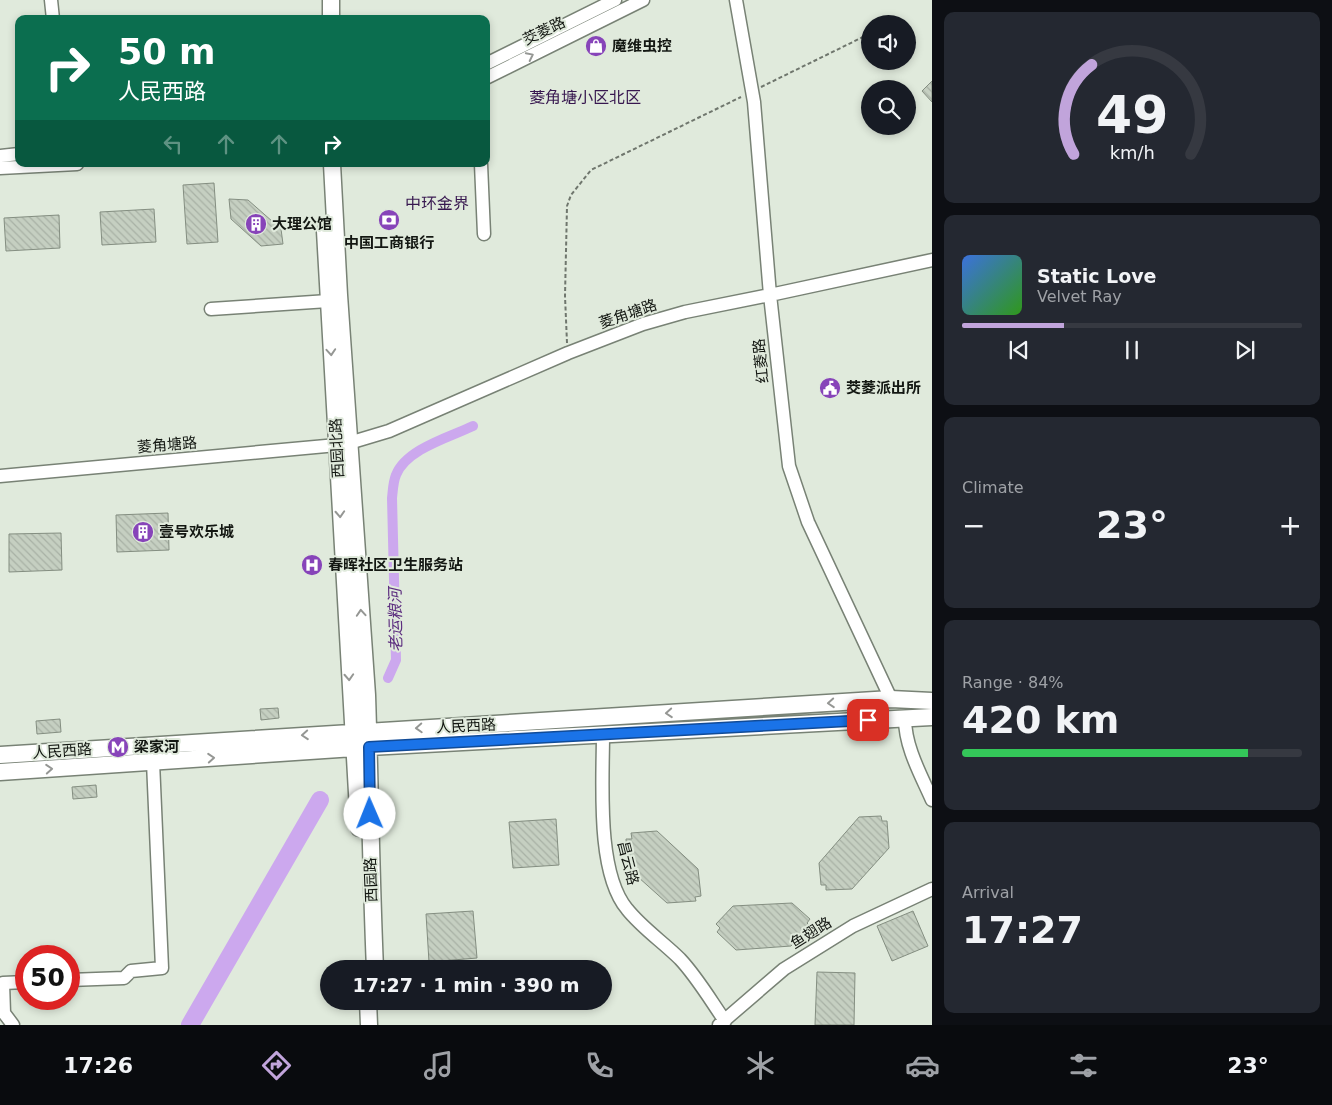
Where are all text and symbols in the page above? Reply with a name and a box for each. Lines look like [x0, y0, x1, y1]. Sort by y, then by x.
street label: 茭菱路 [520, 13, 568, 49]
map controls [861, 15, 916, 135]
button: sound [861, 15, 916, 70]
text: 50 m [118, 32, 215, 72]
shop icon: 魔维虫控 [584, 34, 608, 58]
icon: right [35, 35, 100, 100]
place label: 魔维虫控 [612, 37, 672, 55]
one-way arrow [525, 52, 534, 62]
text: 人民西路 [118, 79, 206, 104]
button: search [861, 80, 916, 135]
text: 49 [1096, 85, 1168, 145]
district label: 菱角塘小区北区 [529, 88, 641, 107]
icon: left [159, 130, 187, 158]
icon: ahead [212, 130, 240, 158]
icon: ahead [265, 130, 293, 158]
icon: right [318, 130, 346, 158]
text: km/h [1109, 142, 1155, 163]
district label: 中环金界 [405, 194, 469, 213]
bank icon: 中国工商银行 [377, 208, 401, 232]
building icon: 大理公馆 [244, 212, 268, 236]
place label: 大理公馆 [272, 215, 332, 233]
place label: 中国工商银行 [344, 234, 434, 252]
text: Static Love [1037, 265, 1157, 287]
text: Velvet Ray [1037, 287, 1122, 306]
street label: 菱角塘路 [597, 296, 659, 332]
icon: previous [1005, 336, 1033, 364]
icon: pause [1118, 336, 1146, 364]
icon: next [1231, 336, 1259, 364]
street label: 红菱路 [750, 338, 772, 384]
one-way arrow [325, 349, 336, 357]
public building icon: 茭菱派出所 [818, 376, 842, 400]
place label: 茭菱派出所 [846, 379, 921, 397]
street label: 西园北路 [326, 418, 348, 478]
street label: 菱角塘路 [136, 433, 198, 457]
text: Climate [962, 478, 1024, 497]
text: 23° [1096, 503, 1168, 547]
text: − [962, 509, 985, 542]
text: + [1279, 509, 1302, 542]
one-way arrow [335, 511, 346, 519]
building icon: 壹号欢乐城 [131, 520, 155, 544]
place label: 壹号欢乐城 [159, 523, 234, 541]
hospital icon: 春晖社区卫生服务站 [300, 553, 324, 577]
place label: 春晖社区卫生服务站 [328, 556, 463, 574]
water label: 老运粮河 [385, 585, 406, 652]
one-way arrow [355, 609, 366, 617]
one-way arrow [344, 673, 355, 681]
text: Range · 84% [962, 673, 1064, 692]
one-way arrow [827, 697, 835, 708]
text: 420 km [962, 698, 1119, 742]
pin [847, 699, 889, 741]
icon: arrive [854, 706, 882, 734]
one-way arrow [665, 708, 673, 719]
street label: 人民西路 [436, 715, 496, 737]
one-way arrow [415, 723, 423, 734]
one-way arrow [301, 730, 309, 741]
metro station icon: 梁家河 [106, 735, 130, 759]
place label: 梁家河 [134, 738, 179, 756]
street label: 人民西路 [31, 740, 93, 762]
one-way arrow [207, 752, 215, 763]
one-way arrow [45, 763, 53, 774]
position arrow [343, 787, 395, 839]
street label: 昌云路 [614, 839, 642, 887]
street label: 西园路 [361, 857, 381, 903]
text: Arrival [962, 883, 1014, 902]
text: 17:27 [962, 908, 1083, 952]
street label: 鱼翅路 [787, 913, 835, 953]
speed limit sign: 50 [15, 945, 80, 1010]
text: 17:27 · 1 min · 390 m [352, 974, 580, 996]
icon: directions [259, 1048, 294, 1083]
icon: music [421, 1048, 456, 1083]
icon: phone [582, 1048, 617, 1083]
icon: climate [743, 1048, 778, 1083]
icon: car [905, 1048, 940, 1083]
icon: filters [1066, 1048, 1101, 1083]
text: 17:26 [63, 1053, 133, 1078]
text: 23° [1227, 1053, 1269, 1078]

